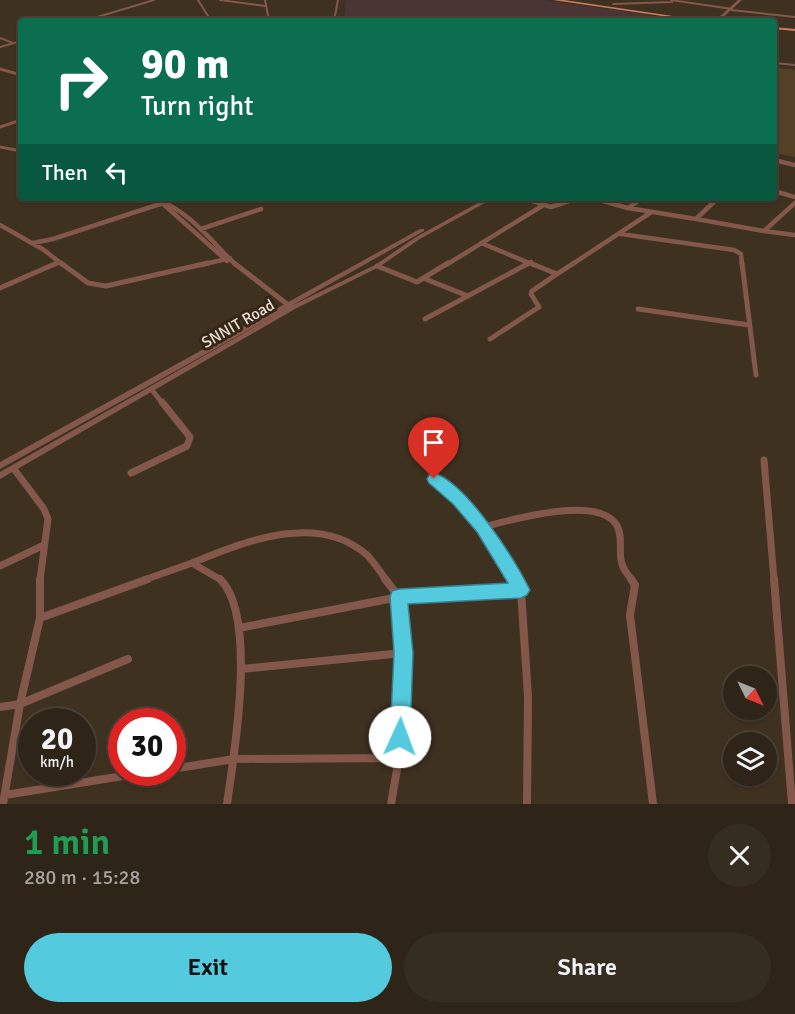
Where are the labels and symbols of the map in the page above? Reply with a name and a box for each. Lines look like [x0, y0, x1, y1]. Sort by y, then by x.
street label: SNNIT Road [198, 295, 278, 353]
pin [408, 417, 459, 479]
north arrow [723, 666, 777, 720]
position arrow [368, 705, 432, 769]
speed limit sign: 30 [108, 708, 186, 786]

